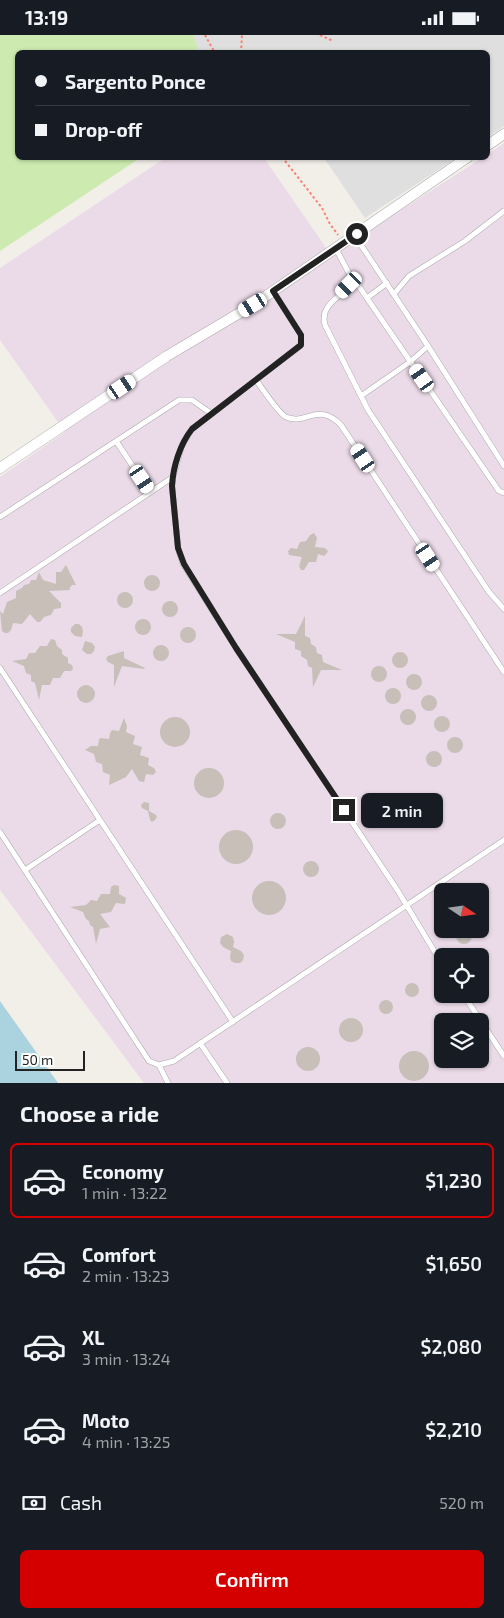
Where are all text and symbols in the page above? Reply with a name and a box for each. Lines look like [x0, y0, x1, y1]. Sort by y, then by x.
text: 13:19 [25, 6, 68, 29]
text: Sargento Ponce [65, 70, 206, 93]
text: Drop-off [65, 118, 142, 141]
route start [346, 223, 368, 245]
car [333, 269, 364, 301]
car [236, 291, 269, 319]
car [407, 361, 436, 395]
car [105, 372, 138, 402]
car [348, 441, 377, 475]
car [127, 462, 156, 496]
car [413, 540, 442, 574]
callout: 2 min [362, 793, 444, 827]
route end [333, 799, 355, 821]
text: 2 min [382, 801, 422, 820]
north arrow [434, 883, 489, 937]
map controls [434, 883, 489, 1068]
button: locate [434, 948, 489, 1003]
button: layers [434, 1013, 489, 1068]
scale bar [15, 1048, 85, 1071]
text: 50 m [22, 1051, 53, 1068]
text: Choose a ride [20, 1100, 159, 1126]
icon: car [22, 1158, 67, 1203]
text: Economy [82, 1160, 164, 1183]
text: $1,230 [425, 1169, 482, 1192]
text: 1 min · 13:22 [82, 1183, 167, 1202]
icon: car [22, 1241, 67, 1286]
text: Comfort [82, 1243, 156, 1266]
text: $1,650 [426, 1252, 482, 1275]
text: 2 min · 13:23 [82, 1266, 170, 1285]
icon: car [22, 1324, 67, 1369]
text: XL [82, 1326, 104, 1349]
text: $2,080 [421, 1335, 482, 1358]
text: 3 min · 13:24 [82, 1349, 171, 1368]
icon: car [22, 1407, 67, 1452]
text: Moto [82, 1409, 130, 1432]
text: $2,210 [425, 1418, 482, 1441]
text: 4 min · 13:25 [82, 1432, 170, 1451]
icon: cash [20, 1489, 48, 1517]
text: Cash [60, 1491, 102, 1514]
text: 520 m [439, 1493, 484, 1512]
button: Confirm [20, 1550, 484, 1608]

